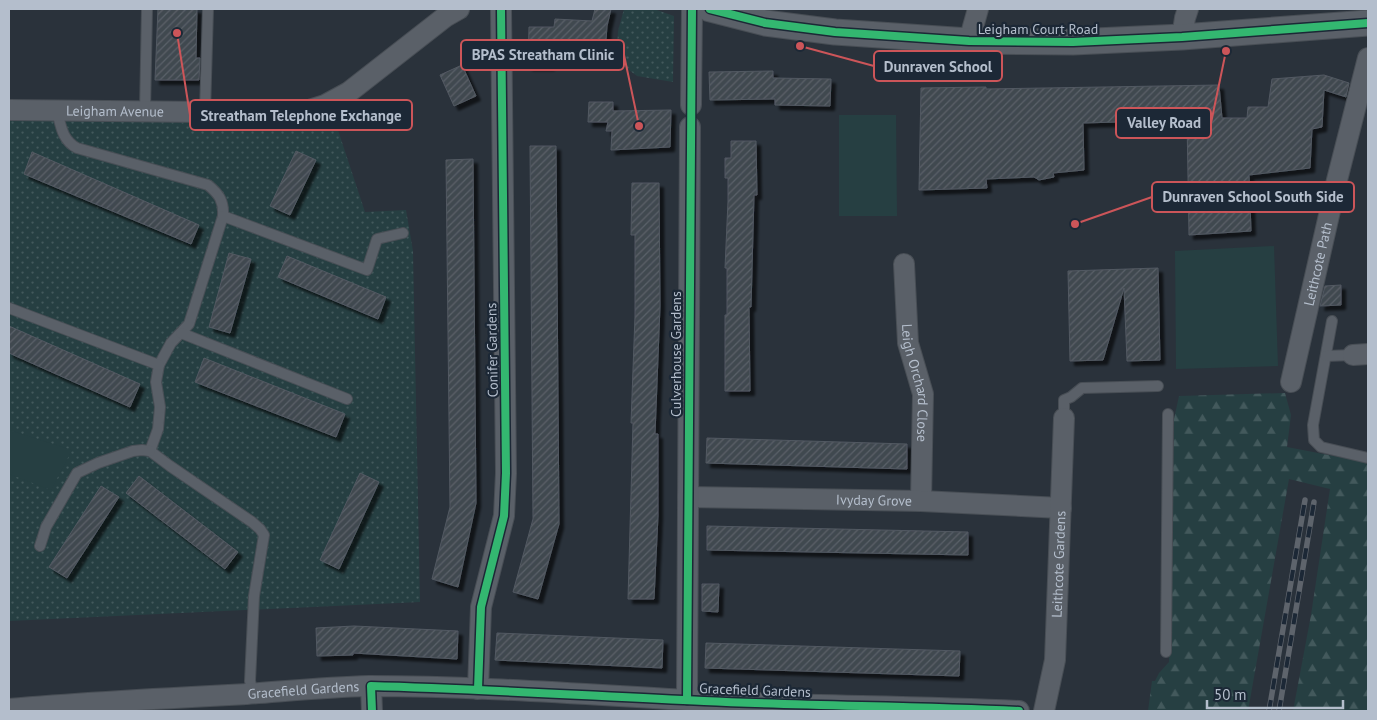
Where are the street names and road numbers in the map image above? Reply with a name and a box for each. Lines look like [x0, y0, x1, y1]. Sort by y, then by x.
street label: Leigham Court Road [978, 20, 1098, 38]
street label: Leigham Avenue [66, 102, 164, 121]
street label: Leithcote Path [1300, 220, 1336, 308]
street label: Culverhouse Gardens [667, 291, 685, 417]
street label: Conifer Gardens [482, 302, 502, 398]
street label: Leigh Orchard Close [898, 323, 932, 442]
street label: Ivyday Grove [836, 491, 912, 510]
street label: Leithcote Gardens [1048, 510, 1070, 618]
street label: Gracefield Gardens [247, 677, 360, 703]
street label: Gracefield Gardens [699, 679, 811, 701]

